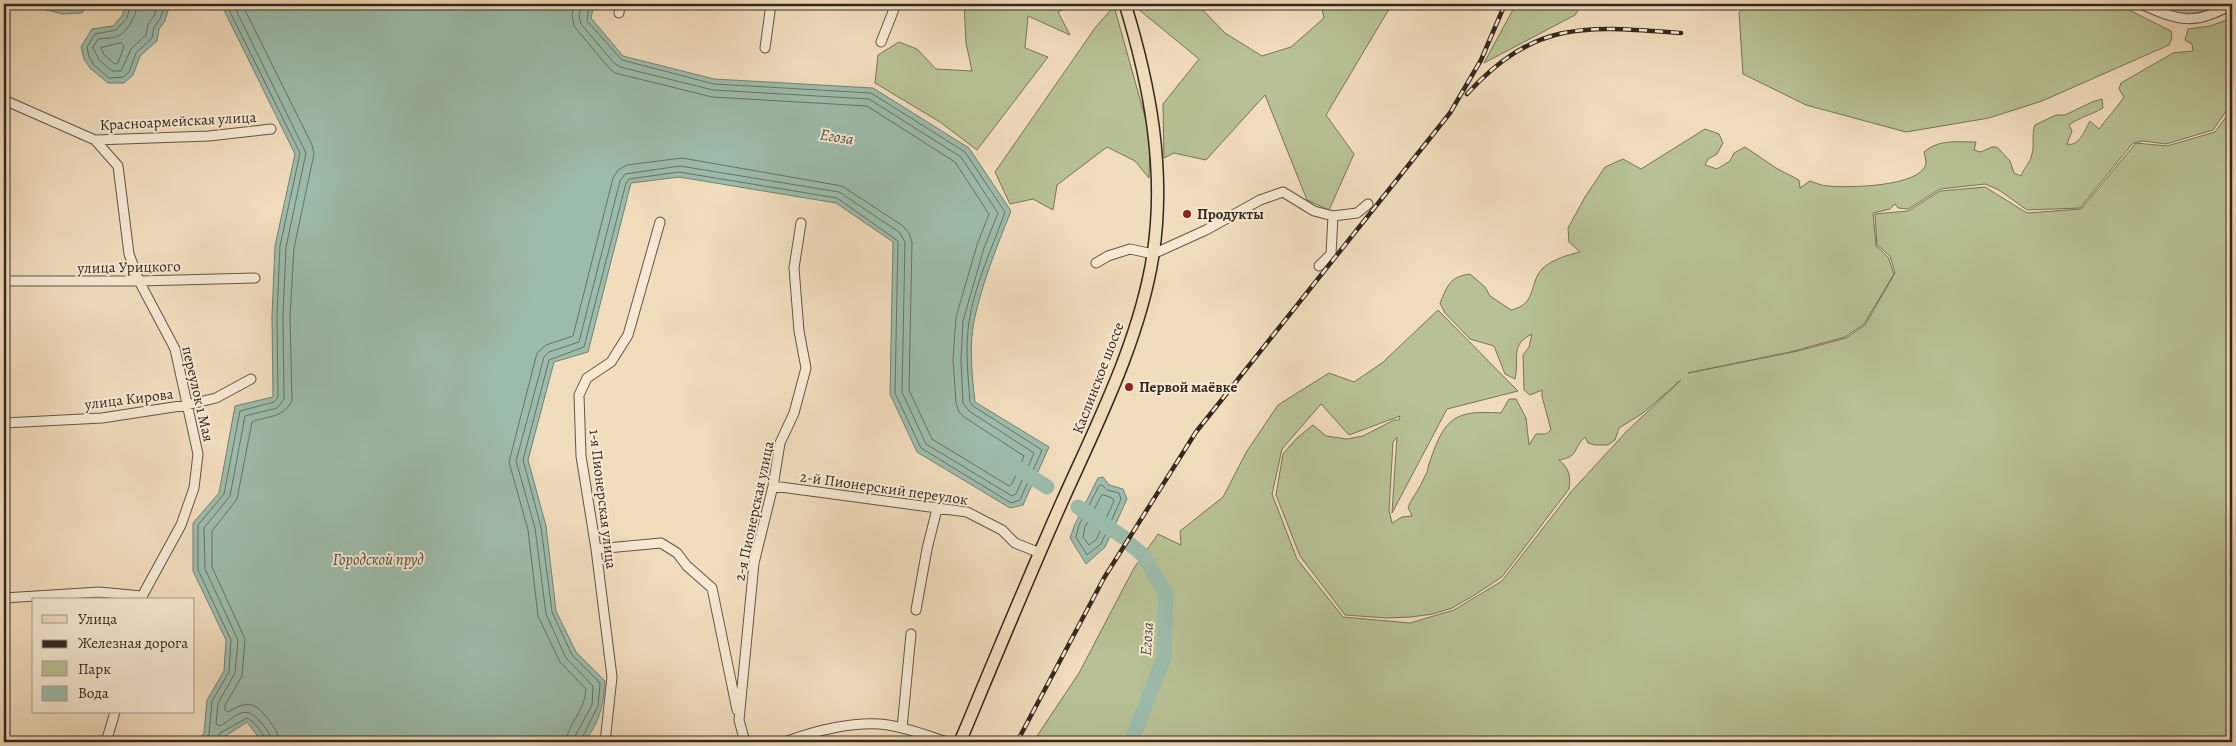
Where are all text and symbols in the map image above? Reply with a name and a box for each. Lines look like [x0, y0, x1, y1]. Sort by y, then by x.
street label: Красноармейская улица [99, 107, 257, 135]
water label: Егоза [818, 123, 855, 151]
place label: Продукты [1197, 204, 1264, 224]
marker: Продукты [1181, 208, 1193, 220]
street label: улица Урицкого [76, 256, 181, 278]
street label: Каслинское шоссе [1067, 319, 1129, 437]
street label: переулок 1 Мая [177, 344, 219, 444]
place label: Первой маёвке [1139, 377, 1237, 397]
marker: Первой маёвке [1123, 381, 1135, 393]
street label: улица Кирова [83, 384, 175, 414]
street label: 1-я Пионерская улица [585, 428, 621, 570]
street label: 2-я Пионерская улица [729, 439, 779, 583]
street label: 2-й Пионерский переулок [799, 466, 970, 510]
water label: Городской пруд [332, 549, 424, 571]
legend [32, 598, 195, 714]
text: Улица [78, 609, 117, 629]
water label: Егоза [1135, 621, 1159, 657]
text: Железная дорога [78, 633, 188, 653]
text: Парк [78, 659, 111, 679]
text: Вода [78, 683, 109, 703]

